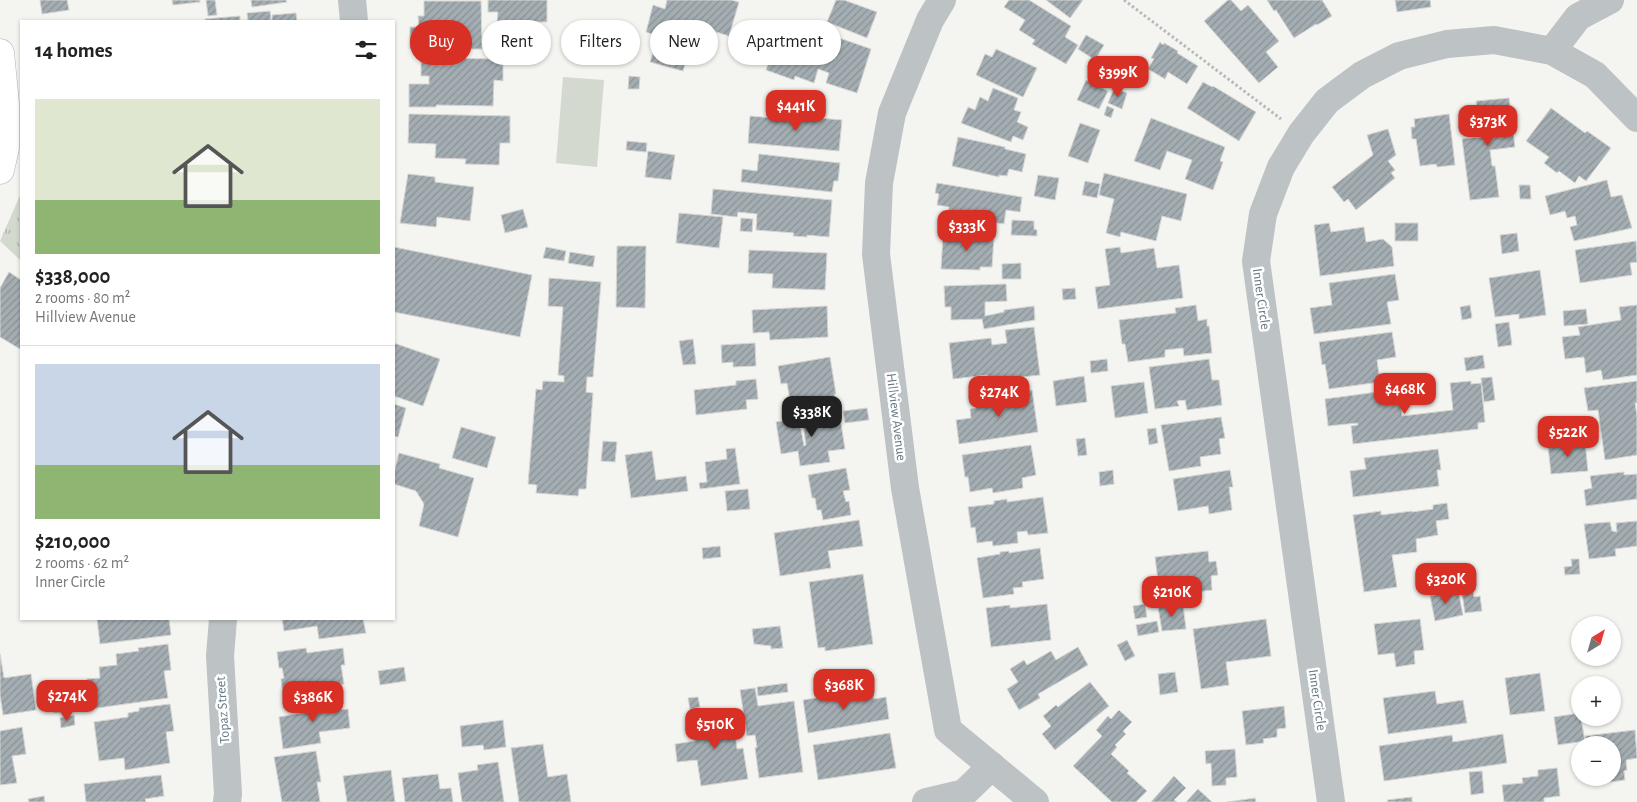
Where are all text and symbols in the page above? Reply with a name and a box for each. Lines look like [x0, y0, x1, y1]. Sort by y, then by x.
chip: Buy [410, 20, 472, 65]
chip: Rent [482, 20, 551, 65]
chip: Filters [561, 20, 640, 65]
chip: New [650, 20, 718, 65]
chip: Apartment [728, 20, 841, 65]
icon: filters [352, 36, 380, 64]
text: 14 homes [35, 40, 113, 61]
pin: $399K [1083, 56, 1153, 98]
text: $399K [1099, 64, 1137, 80]
pin: $441K [761, 90, 831, 132]
text: $441K [777, 98, 815, 114]
pin: $373K [1453, 104, 1523, 147]
text: $373K [1469, 113, 1507, 129]
icon: home [163, 131, 253, 221]
pin: $333K [932, 210, 1002, 252]
text: $333K [948, 218, 986, 234]
text: $338,000 [35, 266, 111, 287]
street label: Inner Circle [1250, 267, 1272, 331]
text: 2 rooms · 80 m² [35, 290, 130, 306]
text: Hillview Avenue [35, 309, 136, 325]
street label: Hillview Avenue [884, 372, 908, 462]
pin: $468K [1370, 372, 1440, 415]
pin: $274K [964, 376, 1034, 418]
text: $468K [1385, 381, 1425, 397]
text: $274K [979, 384, 1019, 400]
pin: $338K [777, 396, 847, 438]
icon: home [163, 397, 253, 487]
text: $338K [793, 404, 831, 420]
pin: $522K [1533, 416, 1603, 458]
text: $522K [1549, 424, 1587, 440]
text: $210,000 [35, 531, 110, 552]
text: 2 rooms · 62 m² [35, 555, 129, 571]
pin: $320K [1411, 562, 1481, 605]
text: $320K [1426, 571, 1466, 587]
text: Inner Circle [35, 574, 106, 590]
pin: $210K [1137, 576, 1207, 618]
text: $210K [1153, 584, 1191, 600]
north arrow [1571, 616, 1621, 666]
map controls [1571, 616, 1621, 786]
pin: $368K [809, 668, 879, 711]
street label: Inner Circle [1306, 668, 1328, 732]
street label: Topaz Street [214, 675, 232, 744]
button: + [1571, 676, 1621, 726]
text: $368K [824, 677, 864, 693]
pin: $274K [32, 680, 102, 722]
pin: $386K [278, 680, 348, 723]
text: $274K [47, 688, 87, 704]
text: $386K [293, 689, 333, 705]
pin: $510K [680, 708, 750, 750]
text: $510K [696, 716, 734, 732]
button: − [1571, 736, 1621, 786]

